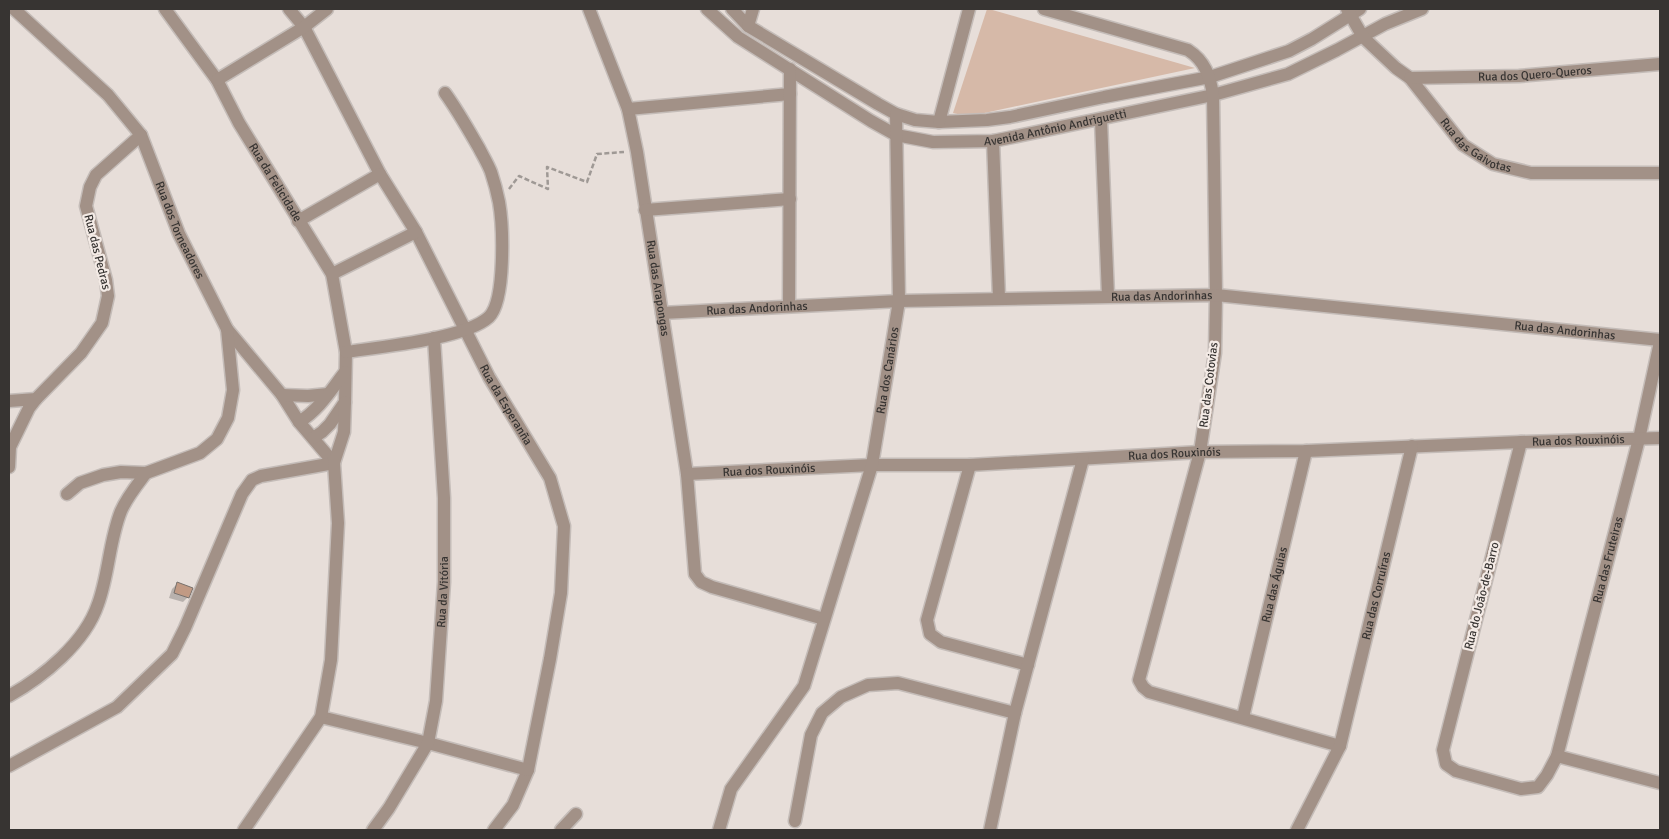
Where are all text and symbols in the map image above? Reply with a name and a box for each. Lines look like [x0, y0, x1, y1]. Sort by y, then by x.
street label: Rua dos Quero-Queros [1478, 62, 1592, 84]
street label: Avenida Antônio Andriguetti [984, 106, 1128, 149]
street label: Rua das Gaivotas [1437, 115, 1513, 176]
street label: Rua da Felicidade [246, 140, 306, 225]
street label: Rua dos Torneadores [152, 179, 208, 281]
street label: Rua das Pedras [80, 213, 114, 291]
street label: Rua das Arapongas [643, 239, 673, 337]
street label: Rua das Andorinhas [1111, 288, 1213, 304]
street label: Rua das Andorinhas [706, 298, 808, 318]
street label: Rua das Andorinhas [1514, 318, 1616, 343]
street label: Rua dos Canários [873, 326, 902, 415]
street label: Rua das Cotovias [1196, 341, 1222, 429]
street label: Rua da Esperanña [476, 362, 536, 448]
street label: Rua dos Rouxinóis [1532, 432, 1625, 449]
street label: Rua dos Rouxinóis [1128, 444, 1221, 464]
street label: Rua dos Rouxinóis [722, 460, 816, 480]
street label: Rua das Fruteiras [1589, 515, 1626, 605]
street label: Rua do João-de-Barro [1461, 541, 1503, 651]
street label: Rua das Águias [1258, 545, 1291, 624]
street label: Rua das Corruíras [1358, 550, 1394, 641]
street label: Rua da Vitória [433, 556, 452, 628]

